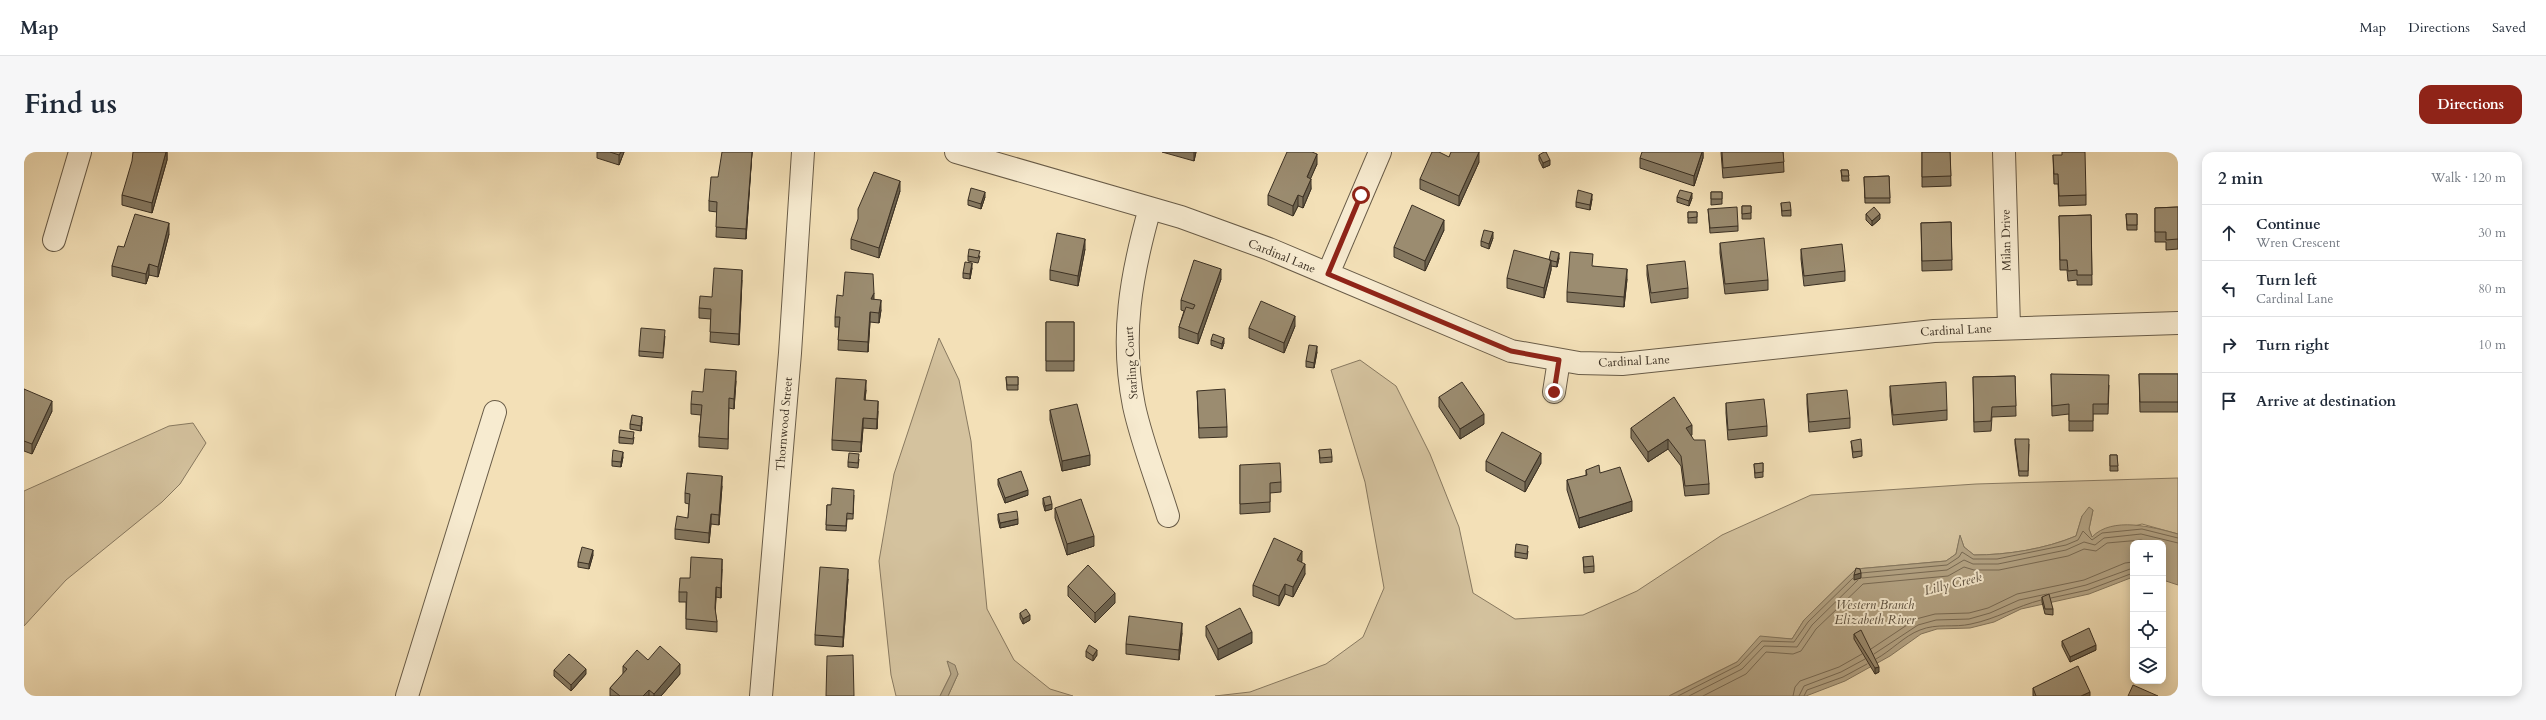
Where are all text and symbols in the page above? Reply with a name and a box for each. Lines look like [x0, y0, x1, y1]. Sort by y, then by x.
text: Map [20, 15, 59, 41]
text: Map [2360, 18, 2386, 37]
text: Directions [2408, 18, 2470, 37]
text: Saved [2492, 18, 2526, 37]
text: Find us [24, 85, 117, 123]
button: Directions [2419, 85, 2522, 124]
text: 2 min [2218, 167, 2263, 190]
text: Walk · 120 m [2431, 169, 2506, 187]
route start [1352, 186, 1370, 204]
street label: Milan Drive [1997, 209, 2015, 271]
text: Continue [2256, 214, 2321, 234]
icon: ahead [2218, 222, 2240, 244]
text: 30 m [2478, 224, 2506, 242]
text: Wren Crescent [2256, 234, 2340, 252]
street label: Cardinal Lane [1246, 235, 1318, 277]
text: Turn left [2256, 270, 2317, 290]
icon: left [2218, 278, 2240, 300]
text: 80 m [2478, 280, 2506, 298]
text: Cardinal Lane [2256, 290, 2333, 308]
street label: Cardinal Lane [1920, 320, 1992, 340]
street label: Starling Court [1120, 326, 1142, 400]
icon: right [2218, 334, 2240, 356]
text: Turn right [2256, 335, 2329, 355]
text: 10 m [2478, 336, 2506, 354]
street label: Cardinal Lane [1598, 351, 1670, 371]
street label: Thornwood Street [772, 376, 796, 472]
route end [1545, 383, 1563, 401]
icon: arrive [2218, 390, 2240, 412]
text: Arrive at destination [2256, 391, 2396, 411]
map controls [2130, 540, 2166, 684]
button: + [2130, 540, 2166, 576]
water label: Lilly Creek [1922, 568, 1984, 600]
button: − [2130, 576, 2166, 612]
water label: Western Branch Elizabeth River [1834, 596, 1916, 629]
button: locate [2130, 612, 2166, 648]
button: layers [2130, 648, 2166, 684]

